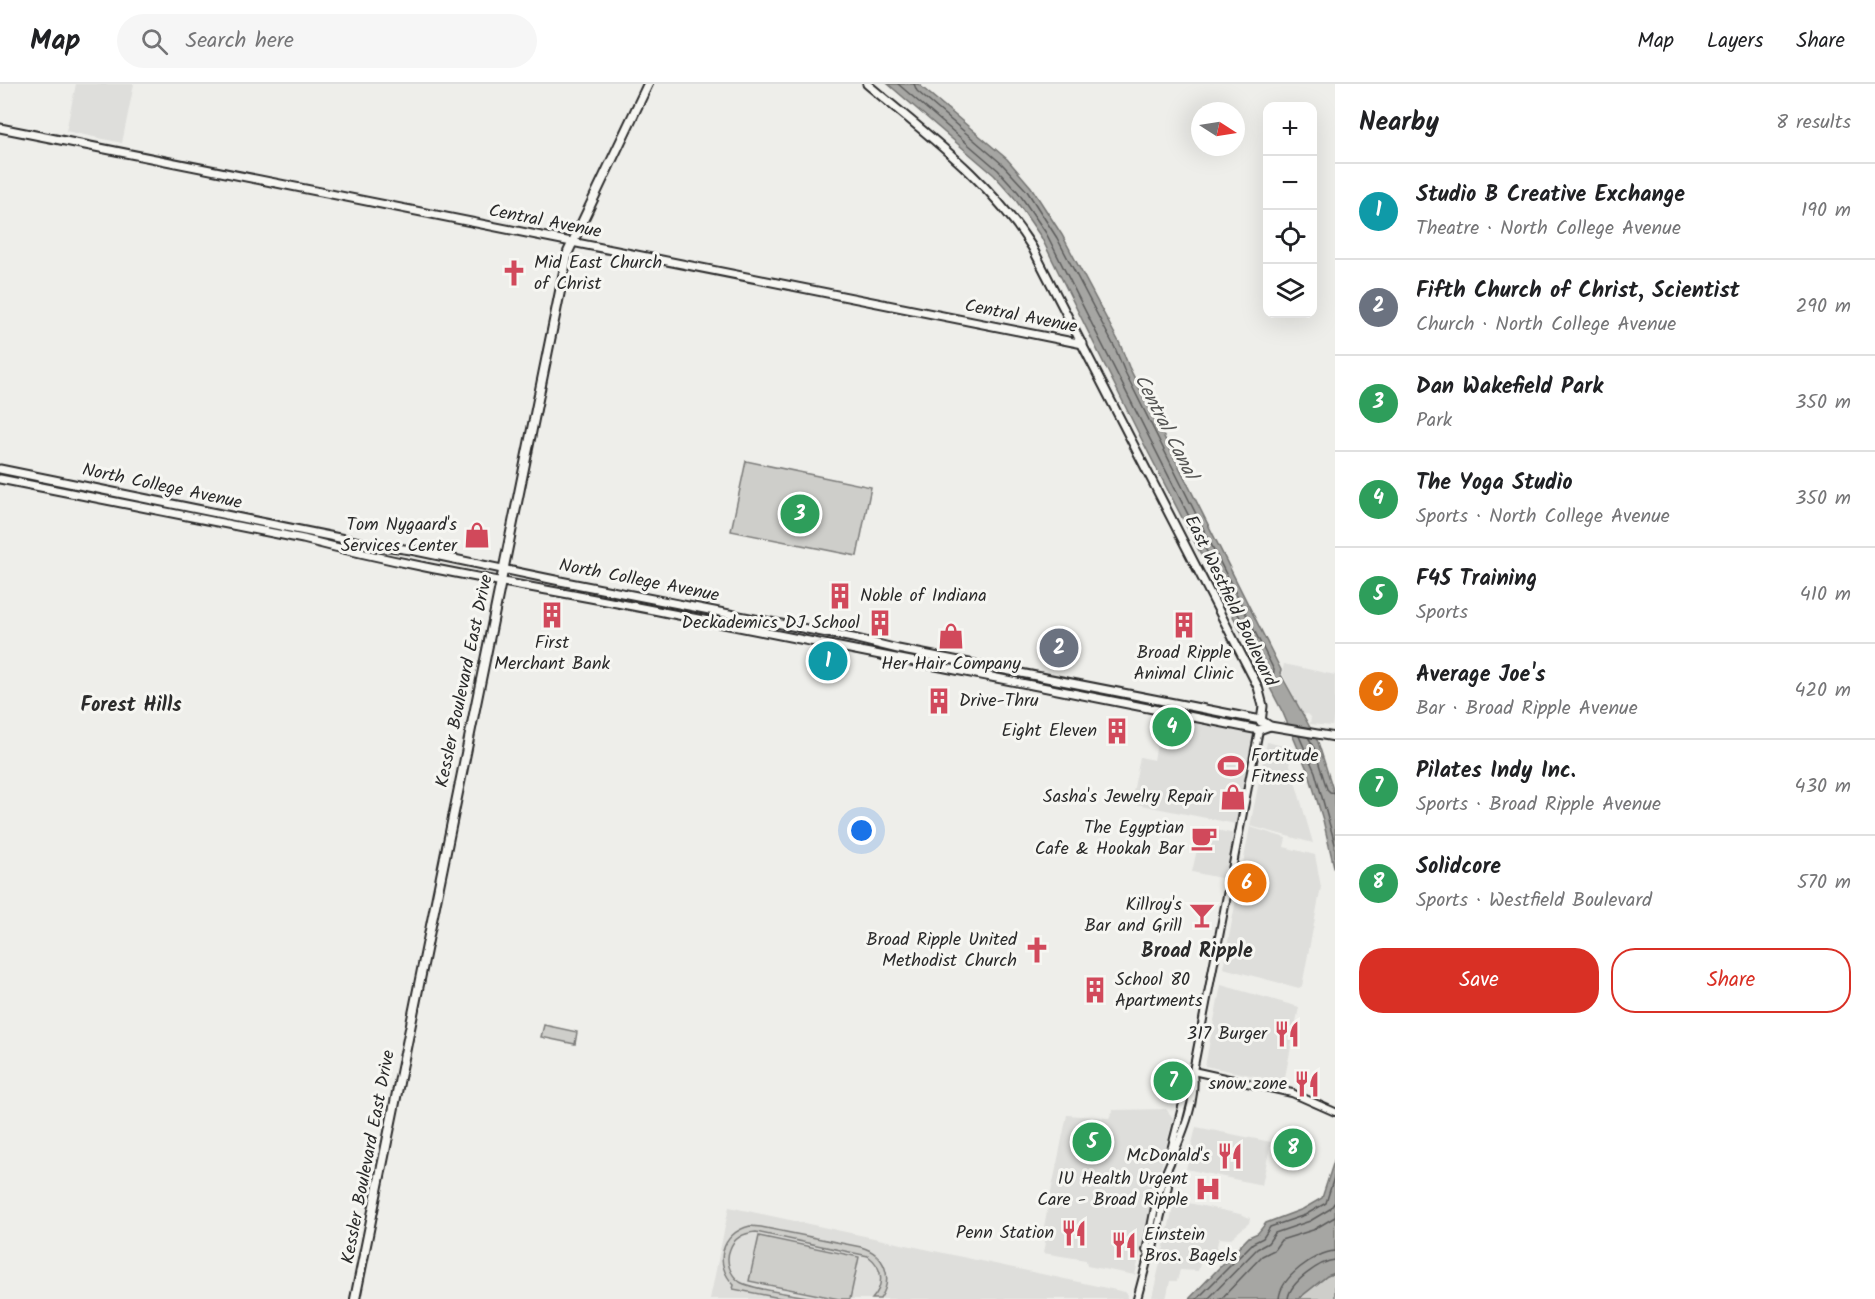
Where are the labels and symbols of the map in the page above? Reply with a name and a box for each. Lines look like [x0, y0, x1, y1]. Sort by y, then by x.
north arrow [1191, 102, 1245, 156]
street label: Central Avenue [486, 197, 604, 247]
place label: Mid East Church of Christ [534, 249, 662, 299]
church icon: Mid East Church of Christ [499, 258, 529, 288]
street label: Central Avenue [962, 292, 1080, 342]
water label: Central Canal [1125, 369, 1207, 489]
street label: North College Avenue [79, 456, 245, 518]
pin: 3 [780, 492, 820, 536]
street label: East Westfield Boulevard [1176, 510, 1285, 693]
place label: Tom Nygaard's Services Center [341, 511, 458, 561]
shop icon: Tom Nygaard's Services Center [462, 520, 492, 550]
street label: North College Avenue [556, 551, 722, 611]
street label: Kessler Boulevard East Drive [428, 572, 502, 790]
building icon: Noble of Indiana [825, 581, 855, 611]
place label: Noble of Indiana [860, 582, 987, 611]
building icon: First Merchant Bank [537, 600, 567, 630]
building icon: Deckademics DJ School [865, 608, 895, 638]
place label: Deckademics DJ School [682, 609, 861, 638]
building icon: Broad Ripple Animal Clinic [1169, 610, 1199, 640]
shop icon: Her Hair Company [936, 621, 966, 651]
pin: 2 [1040, 626, 1078, 670]
place label: First Merchant Bank [494, 629, 611, 679]
pin: 1 [808, 638, 848, 684]
place label: Broad Ripple Animal Clinic [1134, 639, 1234, 689]
place label: Her Hair Company [881, 650, 1021, 679]
building icon: Drive-Thru [924, 686, 954, 716]
place label: Drive-Thru [959, 687, 1039, 716]
district label: Forest Hills [80, 690, 182, 722]
pin: 4 [1152, 704, 1192, 750]
building icon: Eight Eleven [1102, 716, 1132, 746]
place label: Eight Eleven [1001, 717, 1097, 746]
place label: Fortitude Fitness [1251, 742, 1318, 792]
sports icon: Fortitude Fitness [1216, 751, 1246, 781]
shop icon: Sasha's Jewelry Repair [1218, 782, 1248, 812]
place label: Sasha's Jewelry Repair [1043, 783, 1214, 812]
place label: The Egyptian Cafe & Hookah Bar [1035, 814, 1185, 864]
your location [847, 816, 876, 845]
cafe icon: The Egyptian Cafe & Hookah Bar [1189, 823, 1219, 853]
pin: 6 [1228, 860, 1266, 906]
place label: Killroy's Bar and Grill [1085, 891, 1183, 941]
bar icon: Killroy's Bar and Grill [1187, 900, 1217, 930]
place label: Broad Ripple United Methodist Church [866, 926, 1018, 976]
church icon: Broad Ripple United Methodist Church [1022, 935, 1052, 965]
district label: Broad Ripple [1141, 936, 1253, 968]
place label: School 80 Apartments [1115, 966, 1203, 1016]
building icon: School 80 Apartments [1080, 975, 1110, 1005]
restaurant icon: 317 Burger [1272, 1019, 1302, 1049]
place label: 317 Burger [1187, 1020, 1268, 1049]
street label: Kessler Boulevard East Drive [334, 1048, 404, 1266]
pin: 7 [1154, 1058, 1192, 1104]
restaurant icon: snow zone [1292, 1069, 1322, 1099]
place label: snow zone [1208, 1070, 1287, 1099]
pin: 5 [1072, 1120, 1112, 1164]
pin: 8 [1274, 1126, 1312, 1170]
restaurant icon: McDonald's [1215, 1141, 1245, 1171]
place label: McDonald's [1126, 1142, 1210, 1171]
place label: IU Health Urgent Care - Broad Ripple [1037, 1165, 1189, 1215]
hospital icon: IU Health Urgent Care - Broad Ripple [1193, 1174, 1223, 1204]
restaurant icon: Penn Station [1059, 1218, 1089, 1248]
place label: Penn Station [956, 1219, 1054, 1248]
place label: Einstein Bros. Bagels [1144, 1221, 1238, 1271]
restaurant icon: Einstein Bros. Bagels [1109, 1230, 1139, 1260]

